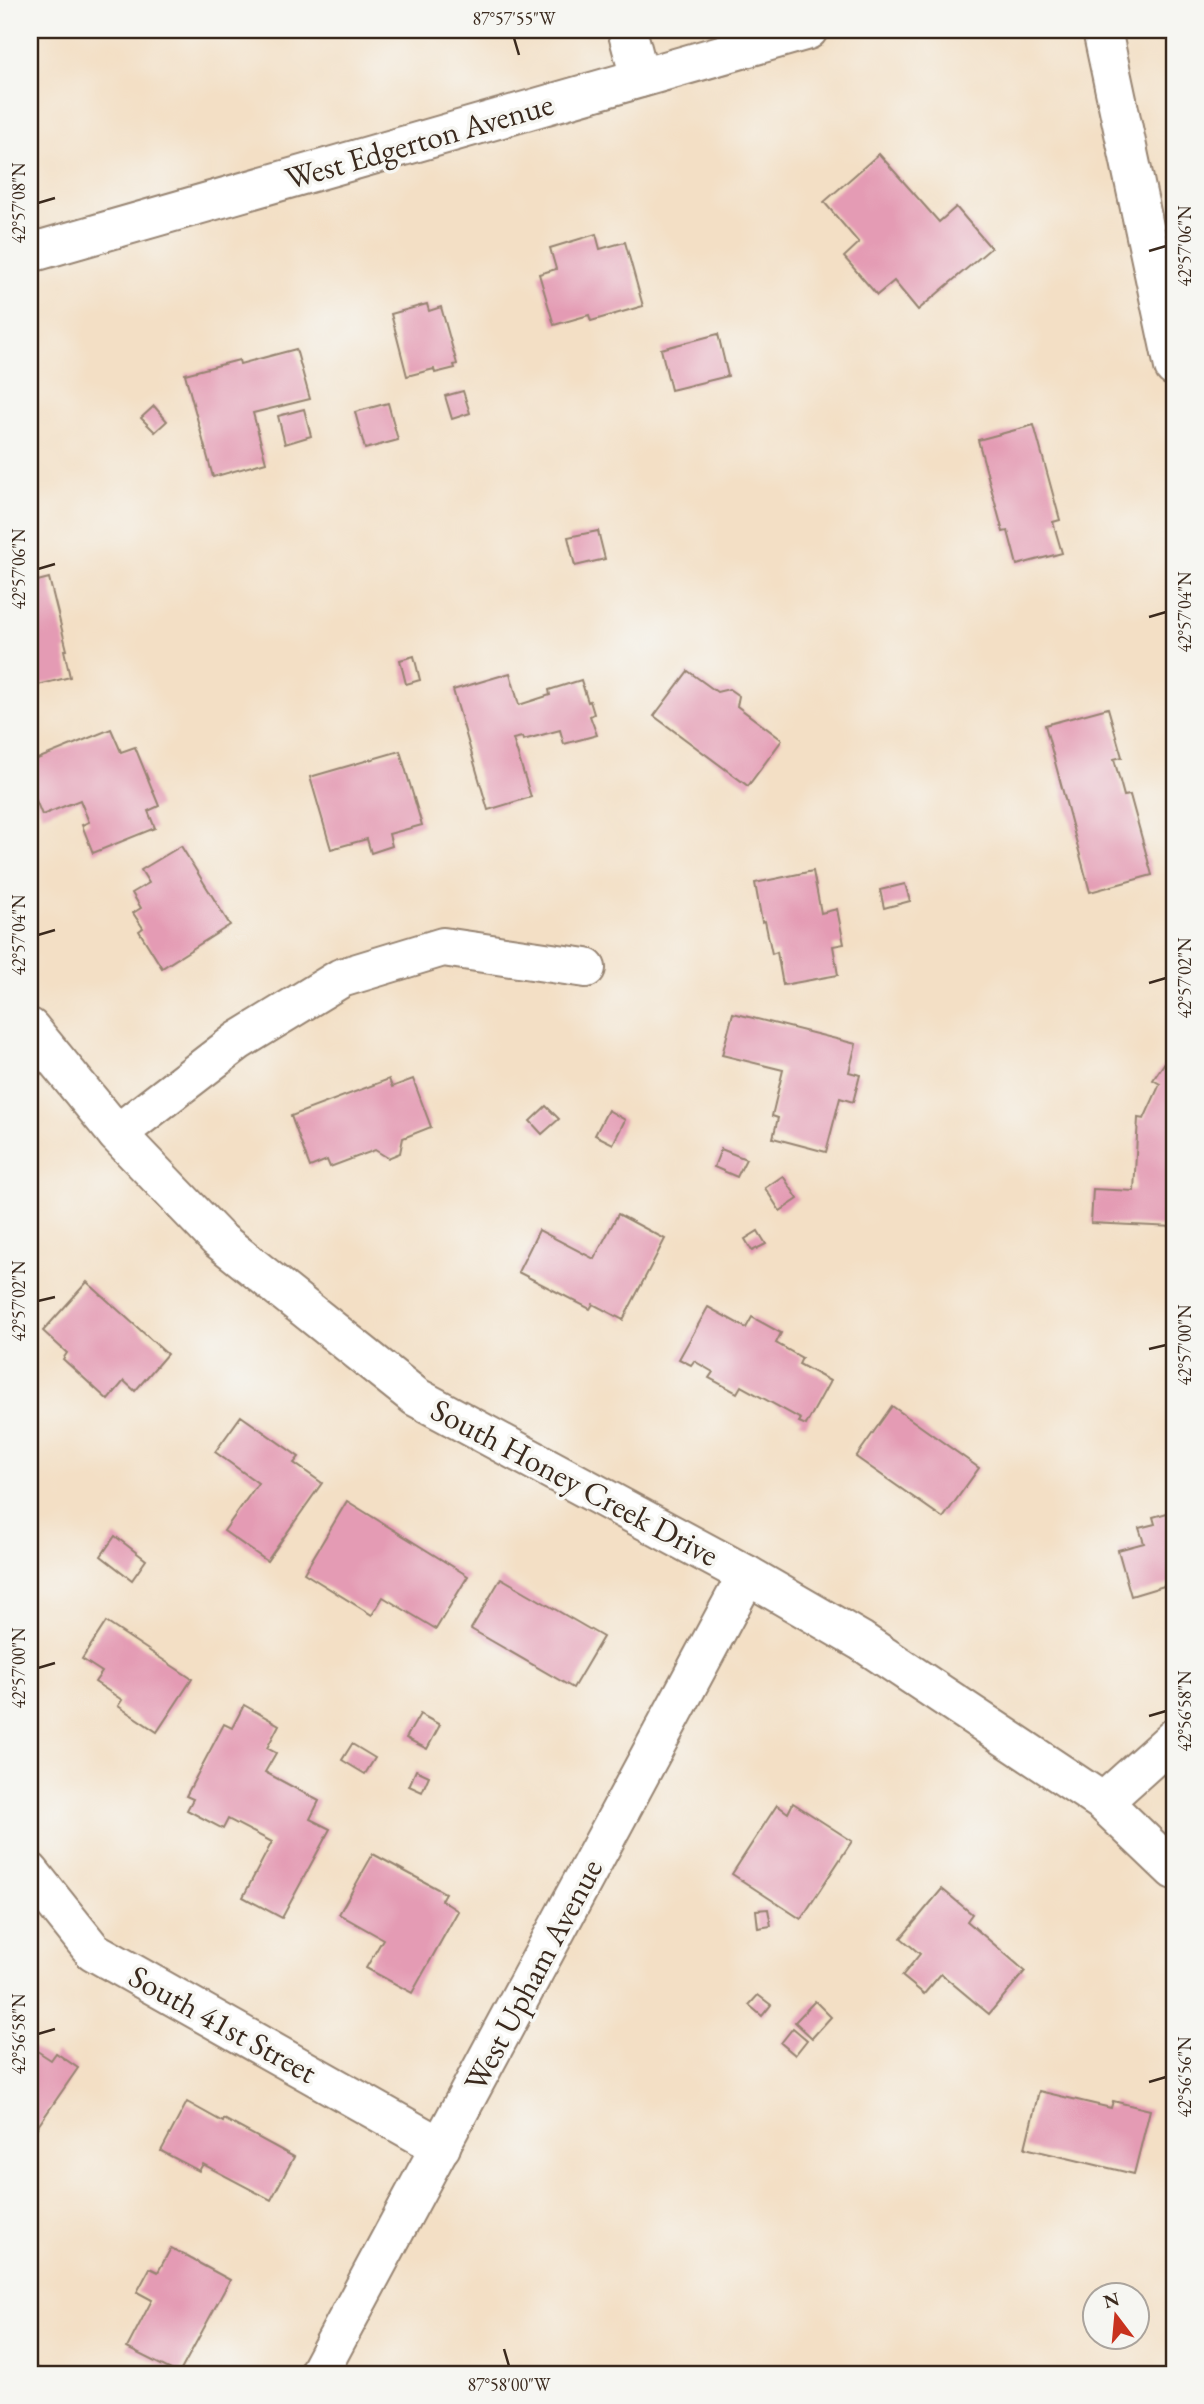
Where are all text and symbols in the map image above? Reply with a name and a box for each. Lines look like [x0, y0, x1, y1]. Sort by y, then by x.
text: 87°57'55"W [472, 7, 556, 30]
street label: West Edgerton Avenue [280, 83, 558, 199]
text: 42°57'08"N [7, 162, 30, 243]
text: 42°57'06"N [1173, 205, 1196, 286]
text: 42°57'06"N [7, 528, 30, 609]
text: 42°57'04"N [1173, 571, 1196, 652]
text: 42°57'04"N [7, 894, 30, 975]
text: 42°57'02"N [1173, 937, 1196, 1018]
text: 42°57'02"N [7, 1260, 30, 1341]
text: 42°57'00"N [1173, 1304, 1196, 1385]
street label: South Honey Creek Drive [424, 1388, 726, 1576]
text: 42°57'00"N [7, 1627, 30, 1708]
text: 42°56'58"N [1173, 1670, 1196, 1751]
street label: West Upham Avenue [454, 1851, 612, 2099]
street label: South 41st Street [122, 1955, 324, 2093]
text: 42°56'58"N [7, 1993, 30, 2074]
text: 42°56'56"N [1173, 2036, 1196, 2117]
north arrow [1082, 2282, 1152, 2352]
text: N [1101, 2286, 1123, 2314]
text: 87°58'00"W [467, 2373, 551, 2396]

